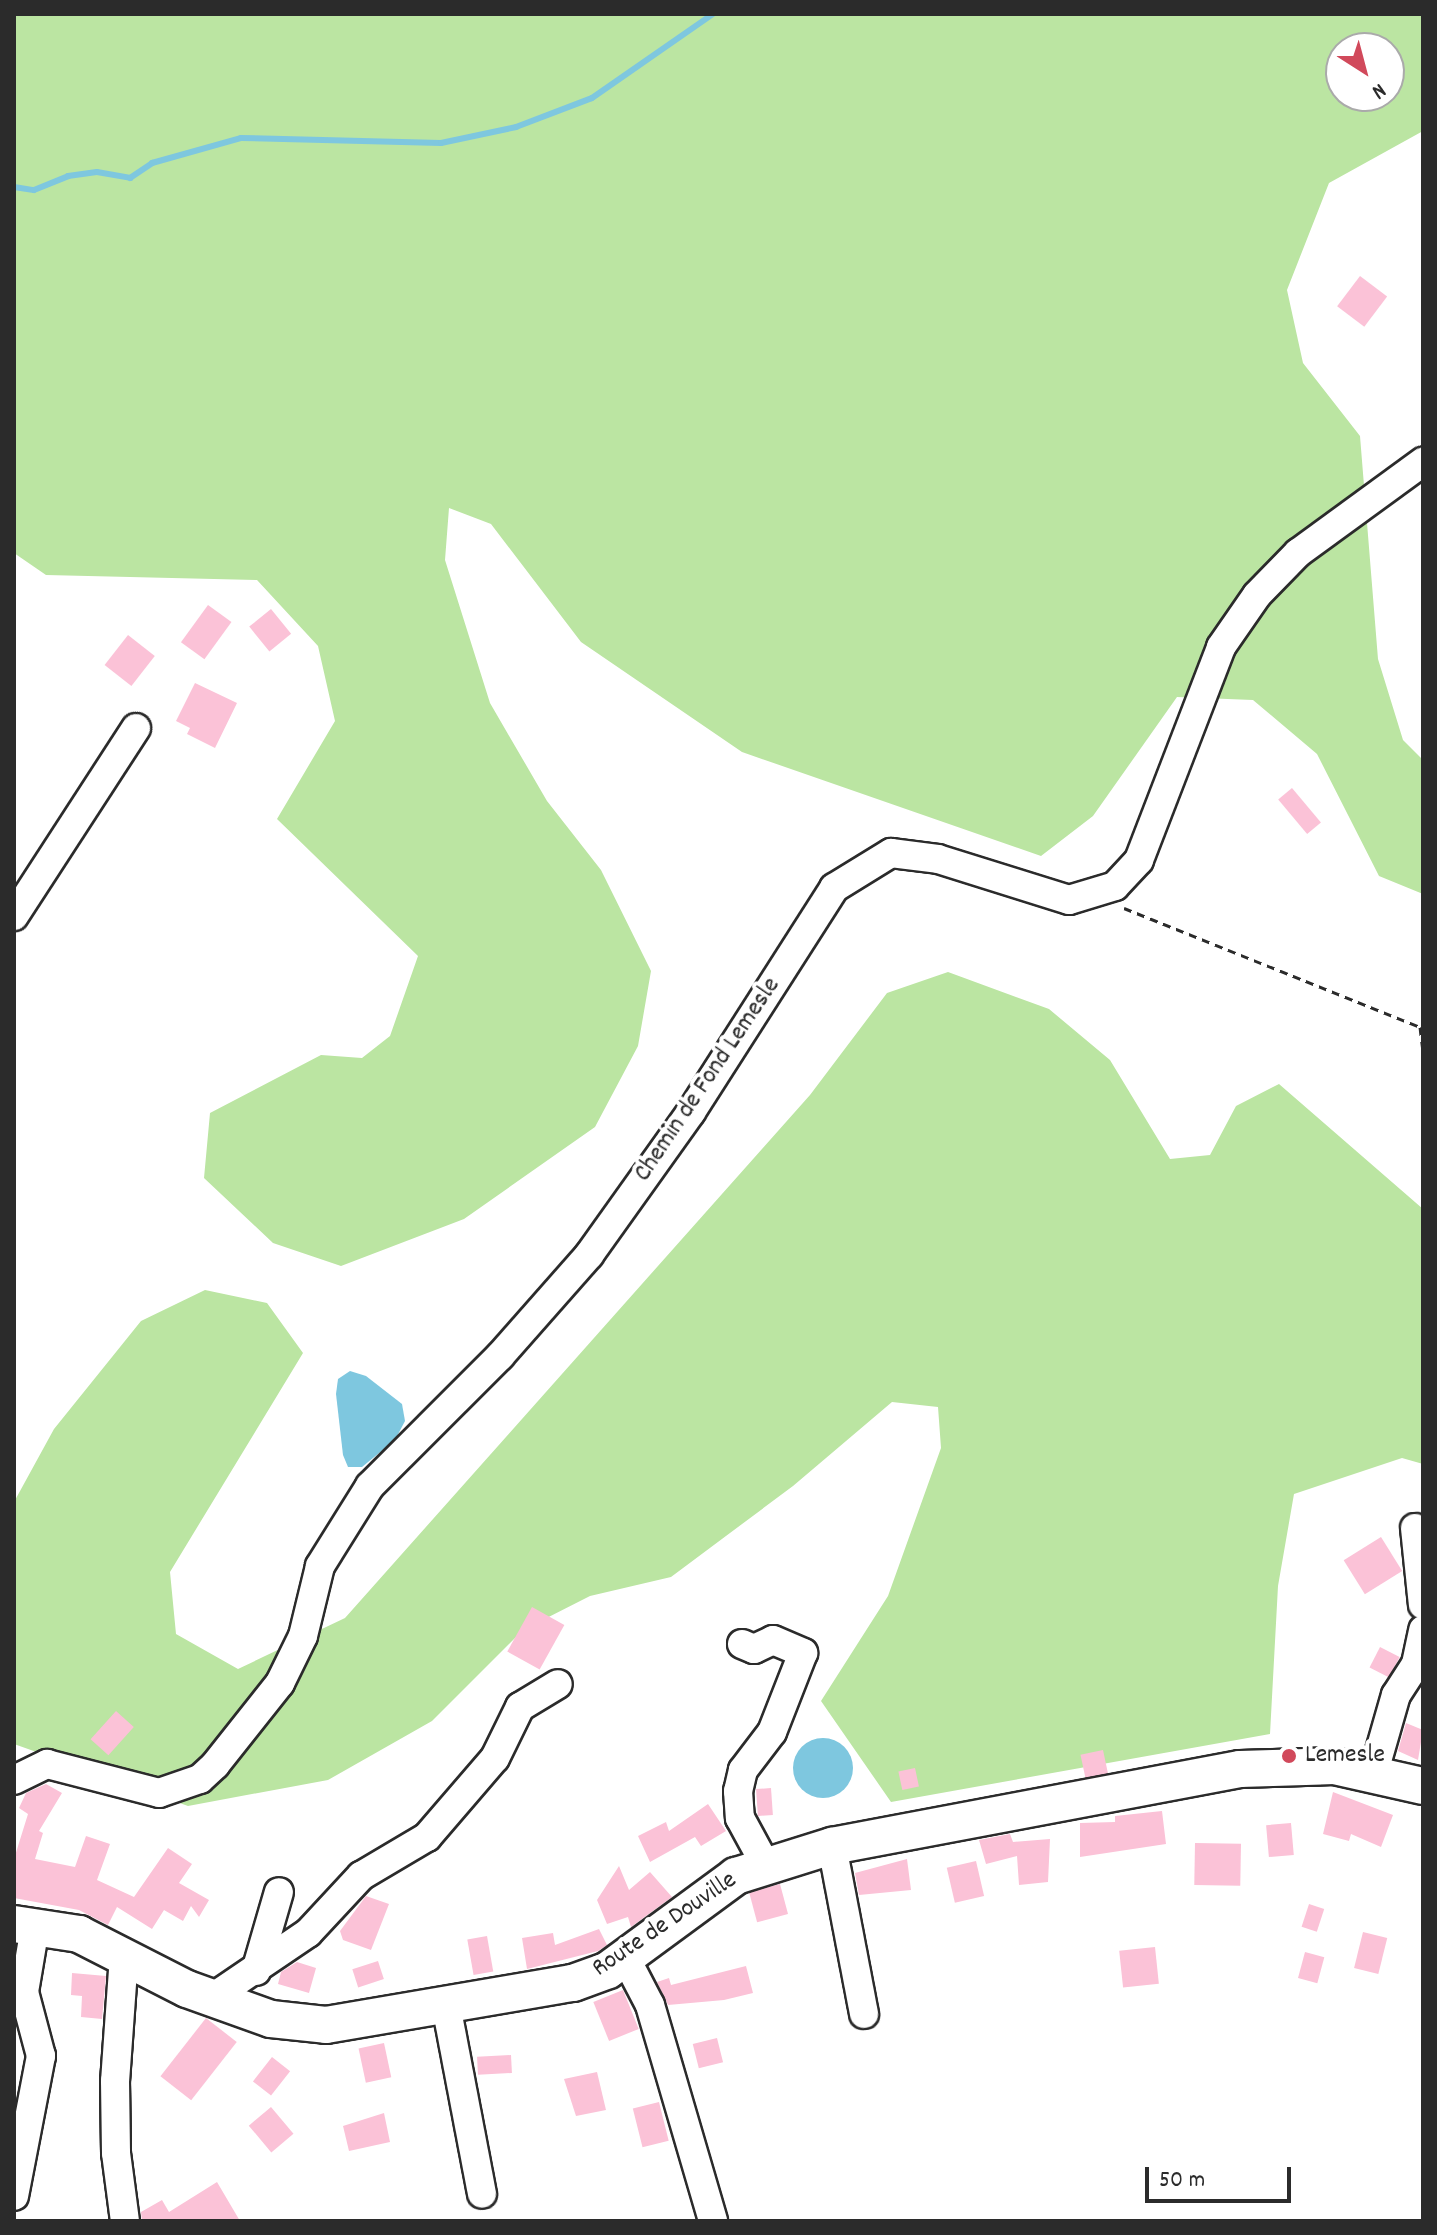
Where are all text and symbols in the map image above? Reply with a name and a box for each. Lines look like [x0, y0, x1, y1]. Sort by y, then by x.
north arrow [1325, 32, 1405, 112]
text: N [1365, 74, 1392, 106]
street label: Chemin de Fond Lemesle [628, 972, 788, 1188]
place label: Lemesle [1305, 1740, 1385, 1772]
marker: Lemesle [1280, 1747, 1298, 1765]
street label: Route de Douville [587, 1865, 743, 1985]
scale bar [1149, 2151, 1295, 2201]
text: 50 m [1159, 2164, 1205, 2198]

